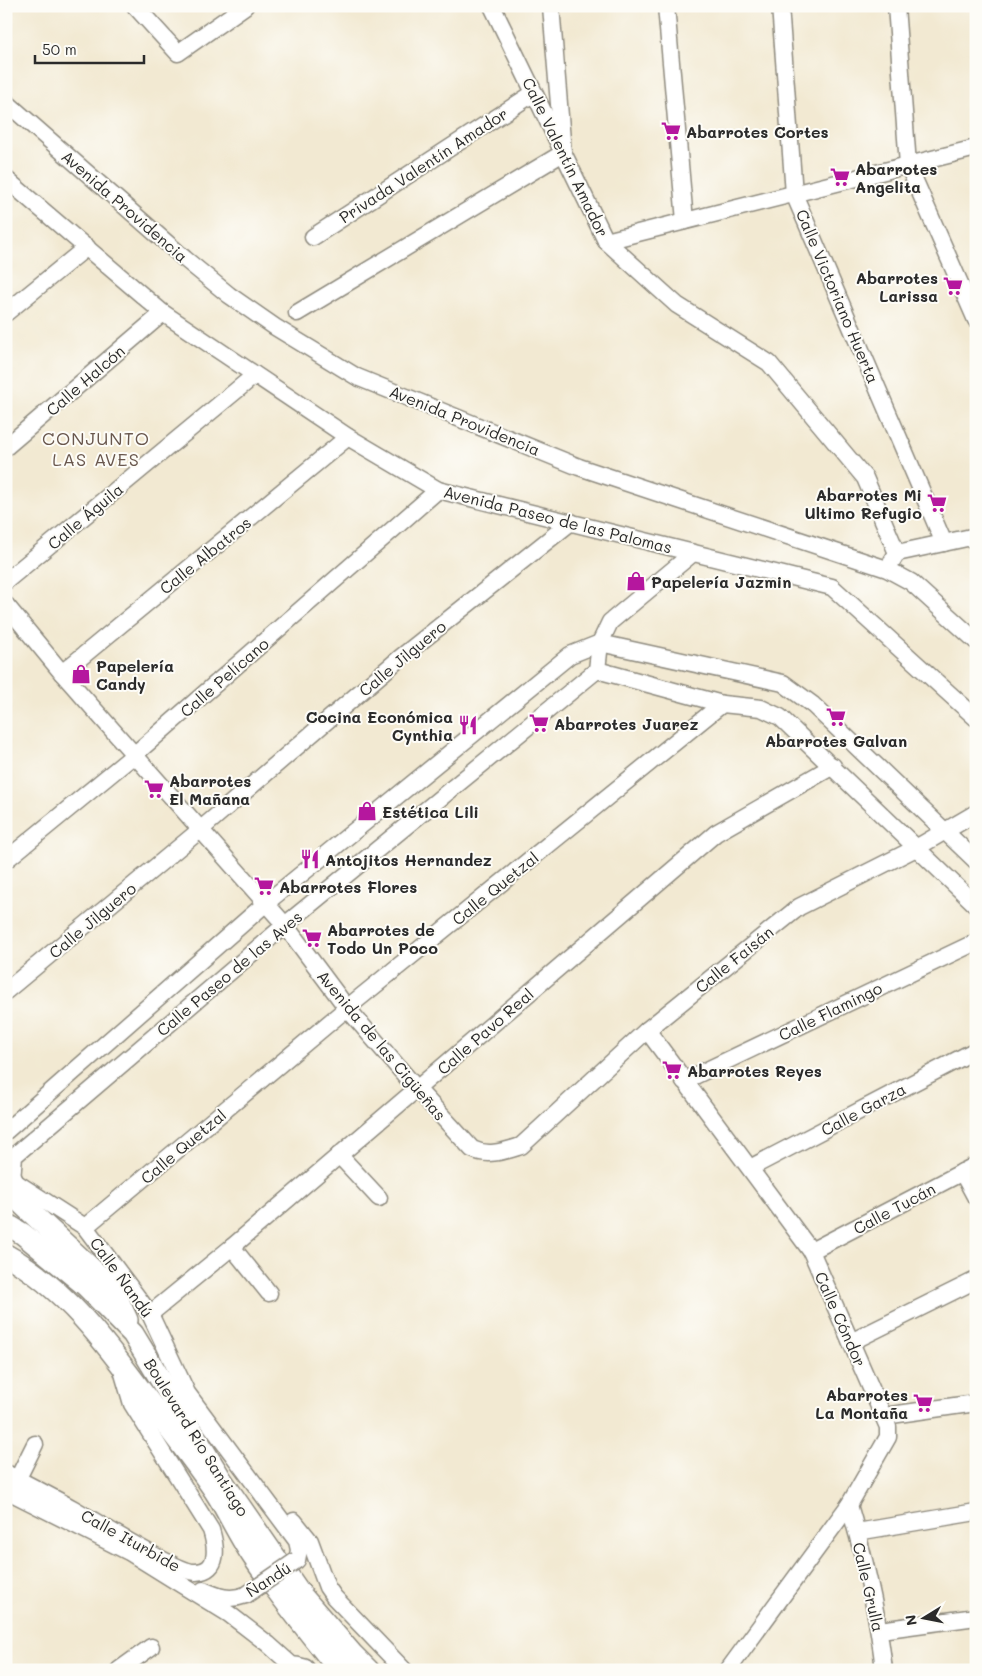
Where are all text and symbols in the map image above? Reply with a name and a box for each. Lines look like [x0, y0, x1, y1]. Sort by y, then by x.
scale bar [35, 32, 144, 64]
text: 50 m [42, 39, 77, 59]
street label: Calle Valentín Amador [518, 74, 614, 240]
street label: Privada Valentín Amador [335, 103, 511, 227]
supermarket icon: Abarrotes Cortes [660, 120, 682, 142]
place label: Abarrotes Cortes [686, 121, 829, 142]
street label: Avenida Providencia [57, 145, 193, 267]
place label: Abarrotes Angelita [855, 158, 937, 197]
supermarket icon: Abarrotes Angelita [829, 166, 851, 188]
street label: Calle Victoriano Huerta [792, 206, 884, 386]
place label: Abarrotes Larissa [856, 267, 938, 306]
supermarket icon: Abarrotes Larissa [942, 275, 964, 297]
street label: Calle Halcón [41, 340, 129, 420]
street label: Avenida Providencia [387, 380, 543, 460]
district label: CONJUNTO LAS AVES [42, 426, 150, 471]
street label: Calle Águila [43, 478, 127, 554]
street label: Avenida Paseo de las Palomas [442, 480, 674, 558]
place label: Abarrotes Mi Ultimo Refugio [804, 484, 922, 523]
supermarket icon: Abarrotes Mi Ultimo Refugio [926, 492, 948, 514]
street label: Calle Albatros [155, 512, 255, 598]
shop icon: Papelería Jazmin [625, 570, 647, 592]
place label: Papelería Jazmin [651, 571, 791, 592]
street label: Calle Jilguero [354, 615, 450, 701]
street label: Calle Pelícano [175, 633, 273, 721]
place label: Papelería Candy [96, 655, 174, 694]
shop icon: Papelería Candy [70, 663, 92, 685]
place label: Cocina Económica Cynthia [306, 706, 453, 745]
supermarket icon: Abarrotes Galvan [825, 706, 847, 728]
supermarket icon: Abarrotes Juarez [528, 712, 550, 734]
place label: Abarrotes Juarez [554, 713, 698, 734]
restaurant icon: Cocina Económica Cynthia [457, 714, 479, 736]
place label: Abarrotes Galvan [765, 730, 907, 751]
place label: Abarrotes El Mañana [169, 770, 251, 809]
supermarket icon: Abarrotes El Mañana [143, 778, 165, 800]
shop icon: Estética Lili [356, 800, 378, 822]
place label: Estética Lili [382, 801, 479, 822]
street label: Calle Quetzal [447, 847, 543, 929]
restaurant icon: Antojitos Hernandez [299, 848, 321, 870]
place label: Antojitos Hernandez [325, 849, 492, 870]
supermarket icon: Abarrotes Flores [253, 875, 275, 897]
place label: Abarrotes Flores [279, 876, 417, 897]
street label: Calle Jilguero [44, 877, 140, 963]
street label: Calle Paseo de las Aves [152, 906, 306, 1040]
place label: Abarrotes de Todo Un Poco [327, 919, 438, 958]
street label: Calle Faisán [691, 921, 777, 997]
supermarket icon: Abarrotes de Todo Un Poco [301, 927, 323, 949]
street label: Avenida de las Cigüeñas [313, 966, 451, 1124]
street label: Calle Flamingo [775, 977, 885, 1045]
street label: Calle Pavo Real [432, 983, 538, 1079]
supermarket icon: Abarrotes Reyes [661, 1059, 683, 1081]
place label: Abarrotes Reyes [687, 1060, 822, 1081]
street label: Calle Garza [817, 1078, 909, 1140]
street label: Calle Quetzal [136, 1104, 230, 1188]
street label: Calle Tucán [849, 1178, 939, 1238]
street label: Calle Ñandú [86, 1233, 158, 1321]
street label: Calle Cóndor [811, 1268, 871, 1370]
street label: Boulevard Río Santiago [140, 1354, 254, 1520]
place label: Abarrotes La Montaña [815, 1384, 908, 1423]
supermarket icon: Abarrotes La Montaña [912, 1392, 934, 1414]
street label: Calle Iturbide [78, 1504, 184, 1576]
street label: Calle Grulla [849, 1540, 889, 1634]
street label: Ñandú [242, 1557, 294, 1601]
north arrow [900, 1594, 950, 1644]
text: N [900, 1613, 921, 1627]

